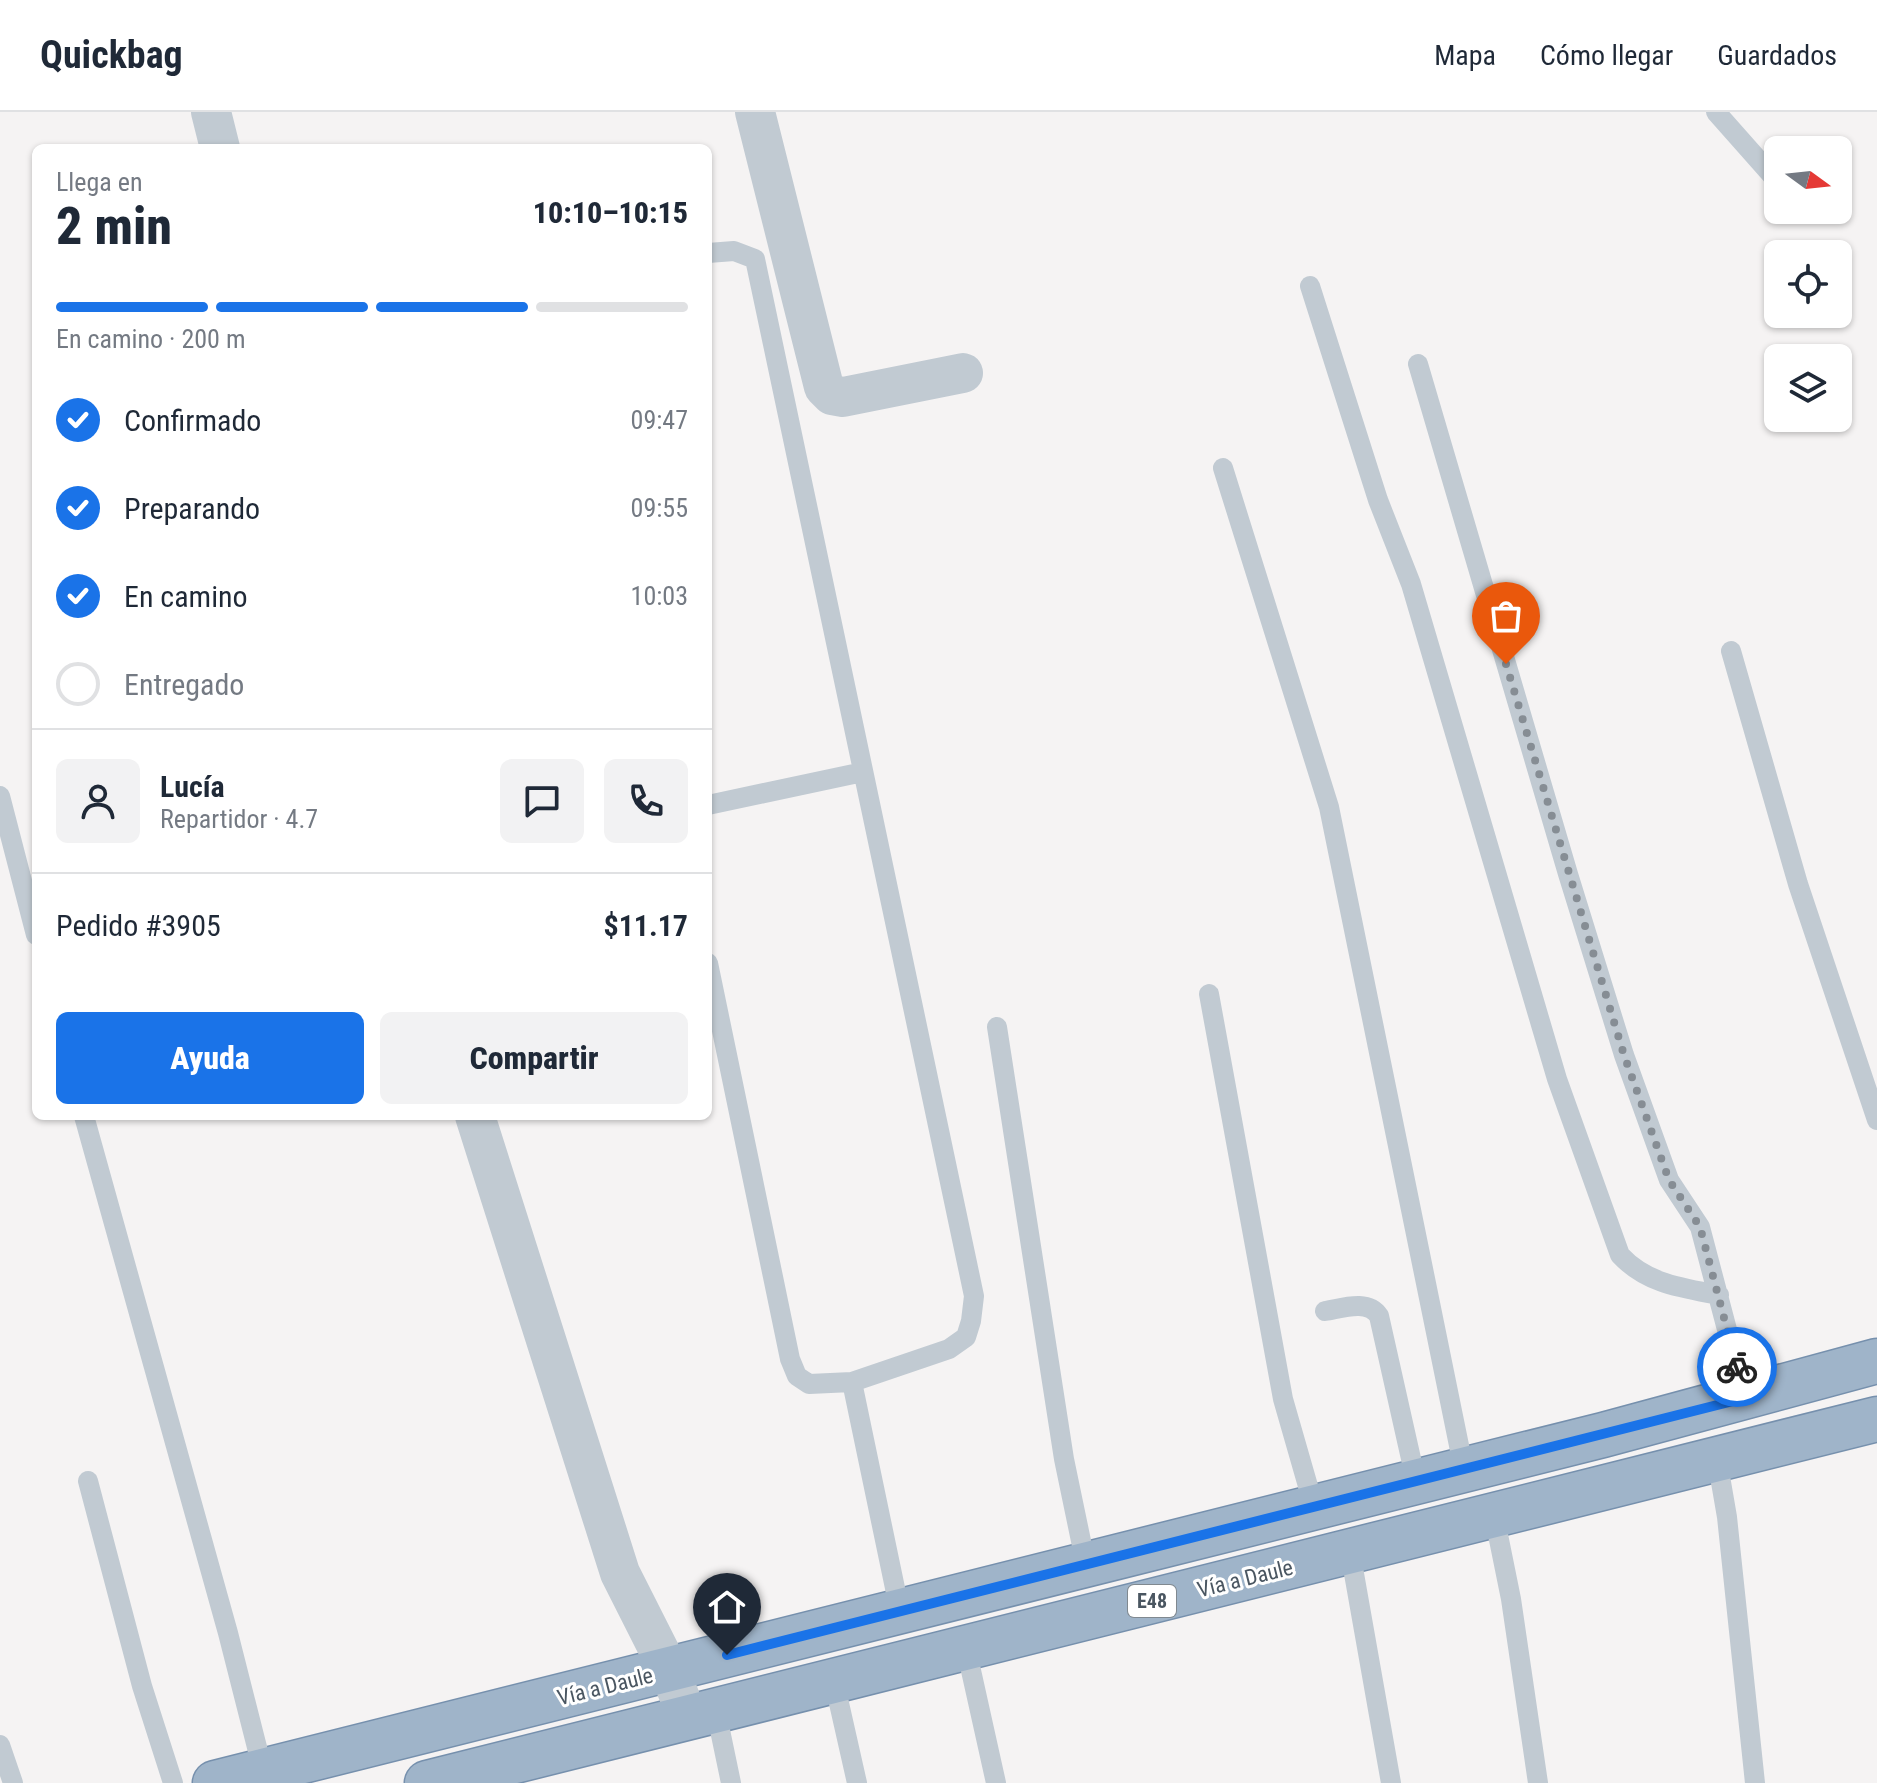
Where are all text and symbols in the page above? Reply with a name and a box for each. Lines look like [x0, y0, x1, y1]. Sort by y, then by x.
text: Quickbag [40, 33, 183, 77]
text: Mapa [1434, 39, 1496, 72]
text: Cómo llegar [1540, 39, 1673, 72]
text: Guardados [1717, 39, 1837, 72]
north arrow [1764, 136, 1852, 224]
map controls [1764, 136, 1852, 432]
text: Llega en [56, 167, 143, 197]
text: 10:10–10:15 [533, 195, 688, 230]
text: 2 min [56, 196, 172, 257]
button: locate [1764, 240, 1852, 328]
text: En camino · 200 m [56, 324, 245, 354]
button: layers [1764, 344, 1852, 432]
icon: check [56, 398, 100, 442]
text: Confirmado [124, 403, 261, 438]
text: 09:47 [631, 405, 688, 435]
icon: check [56, 486, 100, 530]
text: Preparando [124, 491, 260, 526]
text: 09:55 [631, 493, 688, 523]
icon: check [56, 574, 100, 618]
text: En camino [124, 579, 248, 614]
text: 10:03 [631, 581, 688, 611]
pin [1472, 582, 1540, 664]
icon: bag [1484, 594, 1528, 638]
text: Entregado [124, 667, 244, 702]
button: person [56, 759, 140, 843]
button: chat [500, 759, 584, 843]
button: phone [604, 759, 688, 843]
text: Lucía [160, 769, 225, 804]
text: Repartidor · 4.7 [160, 804, 318, 834]
text: Pedido #3905 [56, 908, 221, 943]
text: $11.17 [603, 908, 688, 943]
button: Ayuda [56, 1012, 364, 1104]
button: Compartir [380, 1012, 688, 1104]
courier [1697, 1327, 1777, 1407]
icon: bike [1715, 1345, 1759, 1389]
street label: Vía a Daule [1195, 1555, 1296, 1602]
pin [693, 1573, 761, 1655]
icon: home [705, 1585, 749, 1629]
road number: E48 [1128, 1585, 1176, 1617]
street label: Vía a Daule [555, 1663, 656, 1710]

